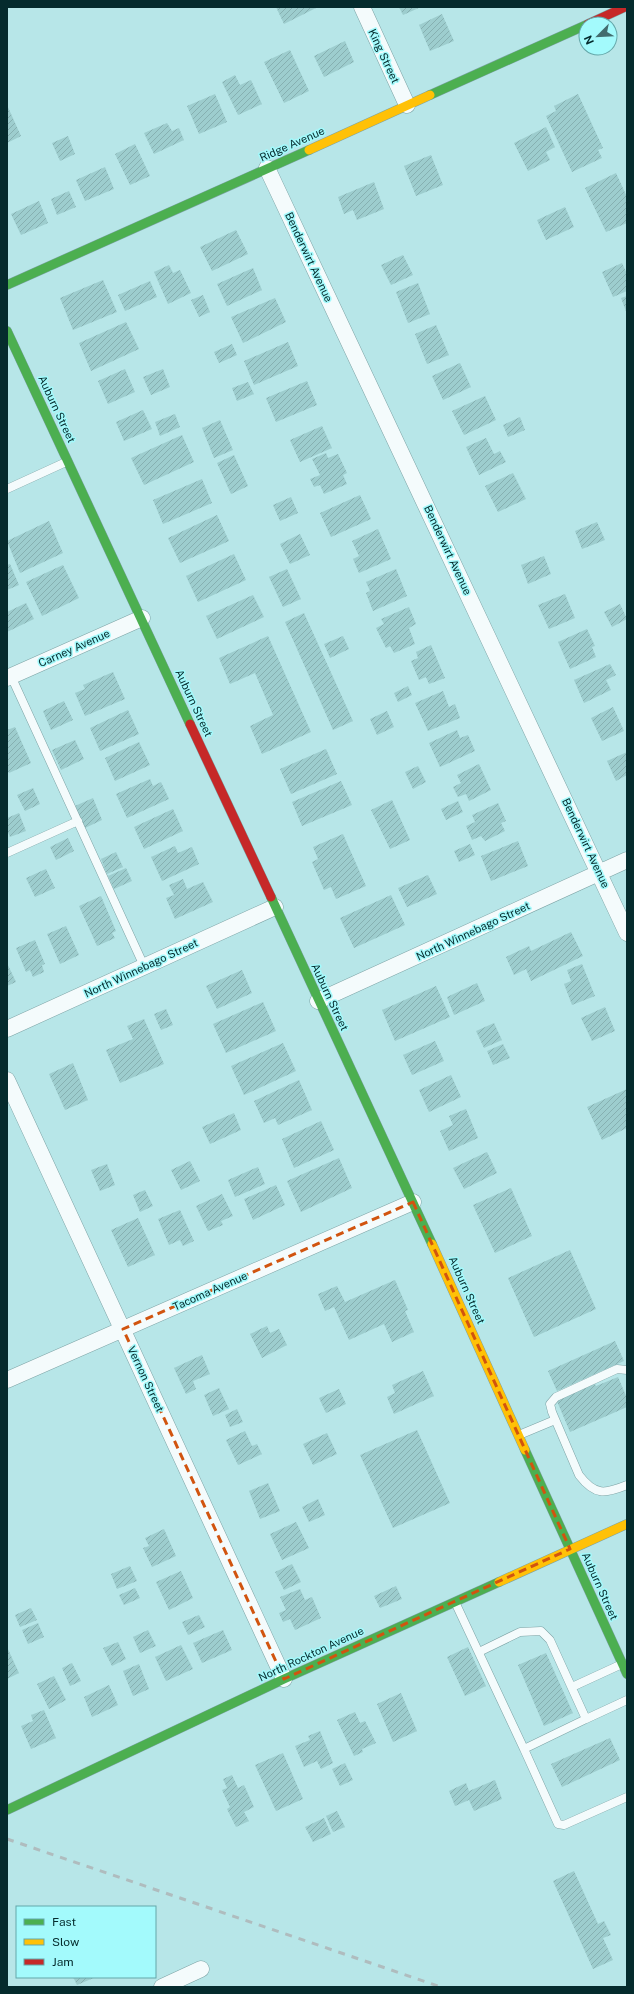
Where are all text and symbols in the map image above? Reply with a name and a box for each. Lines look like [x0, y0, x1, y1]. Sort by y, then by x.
north arrow [578, 16, 618, 56]
street label: King Street [366, 27, 402, 85]
text: N [582, 34, 596, 46]
street label: Ridge Avenue [258, 124, 326, 164]
street label: Benderwirt Avenue [283, 210, 335, 304]
street label: Auburn Street [36, 374, 78, 444]
street label: Benderwirt Avenue [422, 503, 474, 597]
street label: Carney Avenue [37, 627, 111, 669]
street label: Auburn Street [173, 668, 215, 738]
street label: Benderwirt Avenue [560, 796, 612, 890]
street label: North Winnebago Street [414, 899, 532, 963]
street label: North Winnebago Street [82, 936, 200, 1000]
street label: Auburn Street [309, 962, 351, 1032]
street label: Auburn Street [447, 1254, 487, 1326]
street label: Tacoma Avenue [171, 1269, 249, 1313]
street label: Vernon Street [126, 1344, 166, 1414]
street label: Auburn Street [580, 1550, 620, 1622]
street label: North Rockton Avenue [257, 1624, 365, 1684]
legend [16, 1906, 156, 1978]
text: Fast [52, 1915, 77, 1929]
text: Slow [52, 1935, 80, 1949]
text: Jam [52, 1955, 74, 1969]

